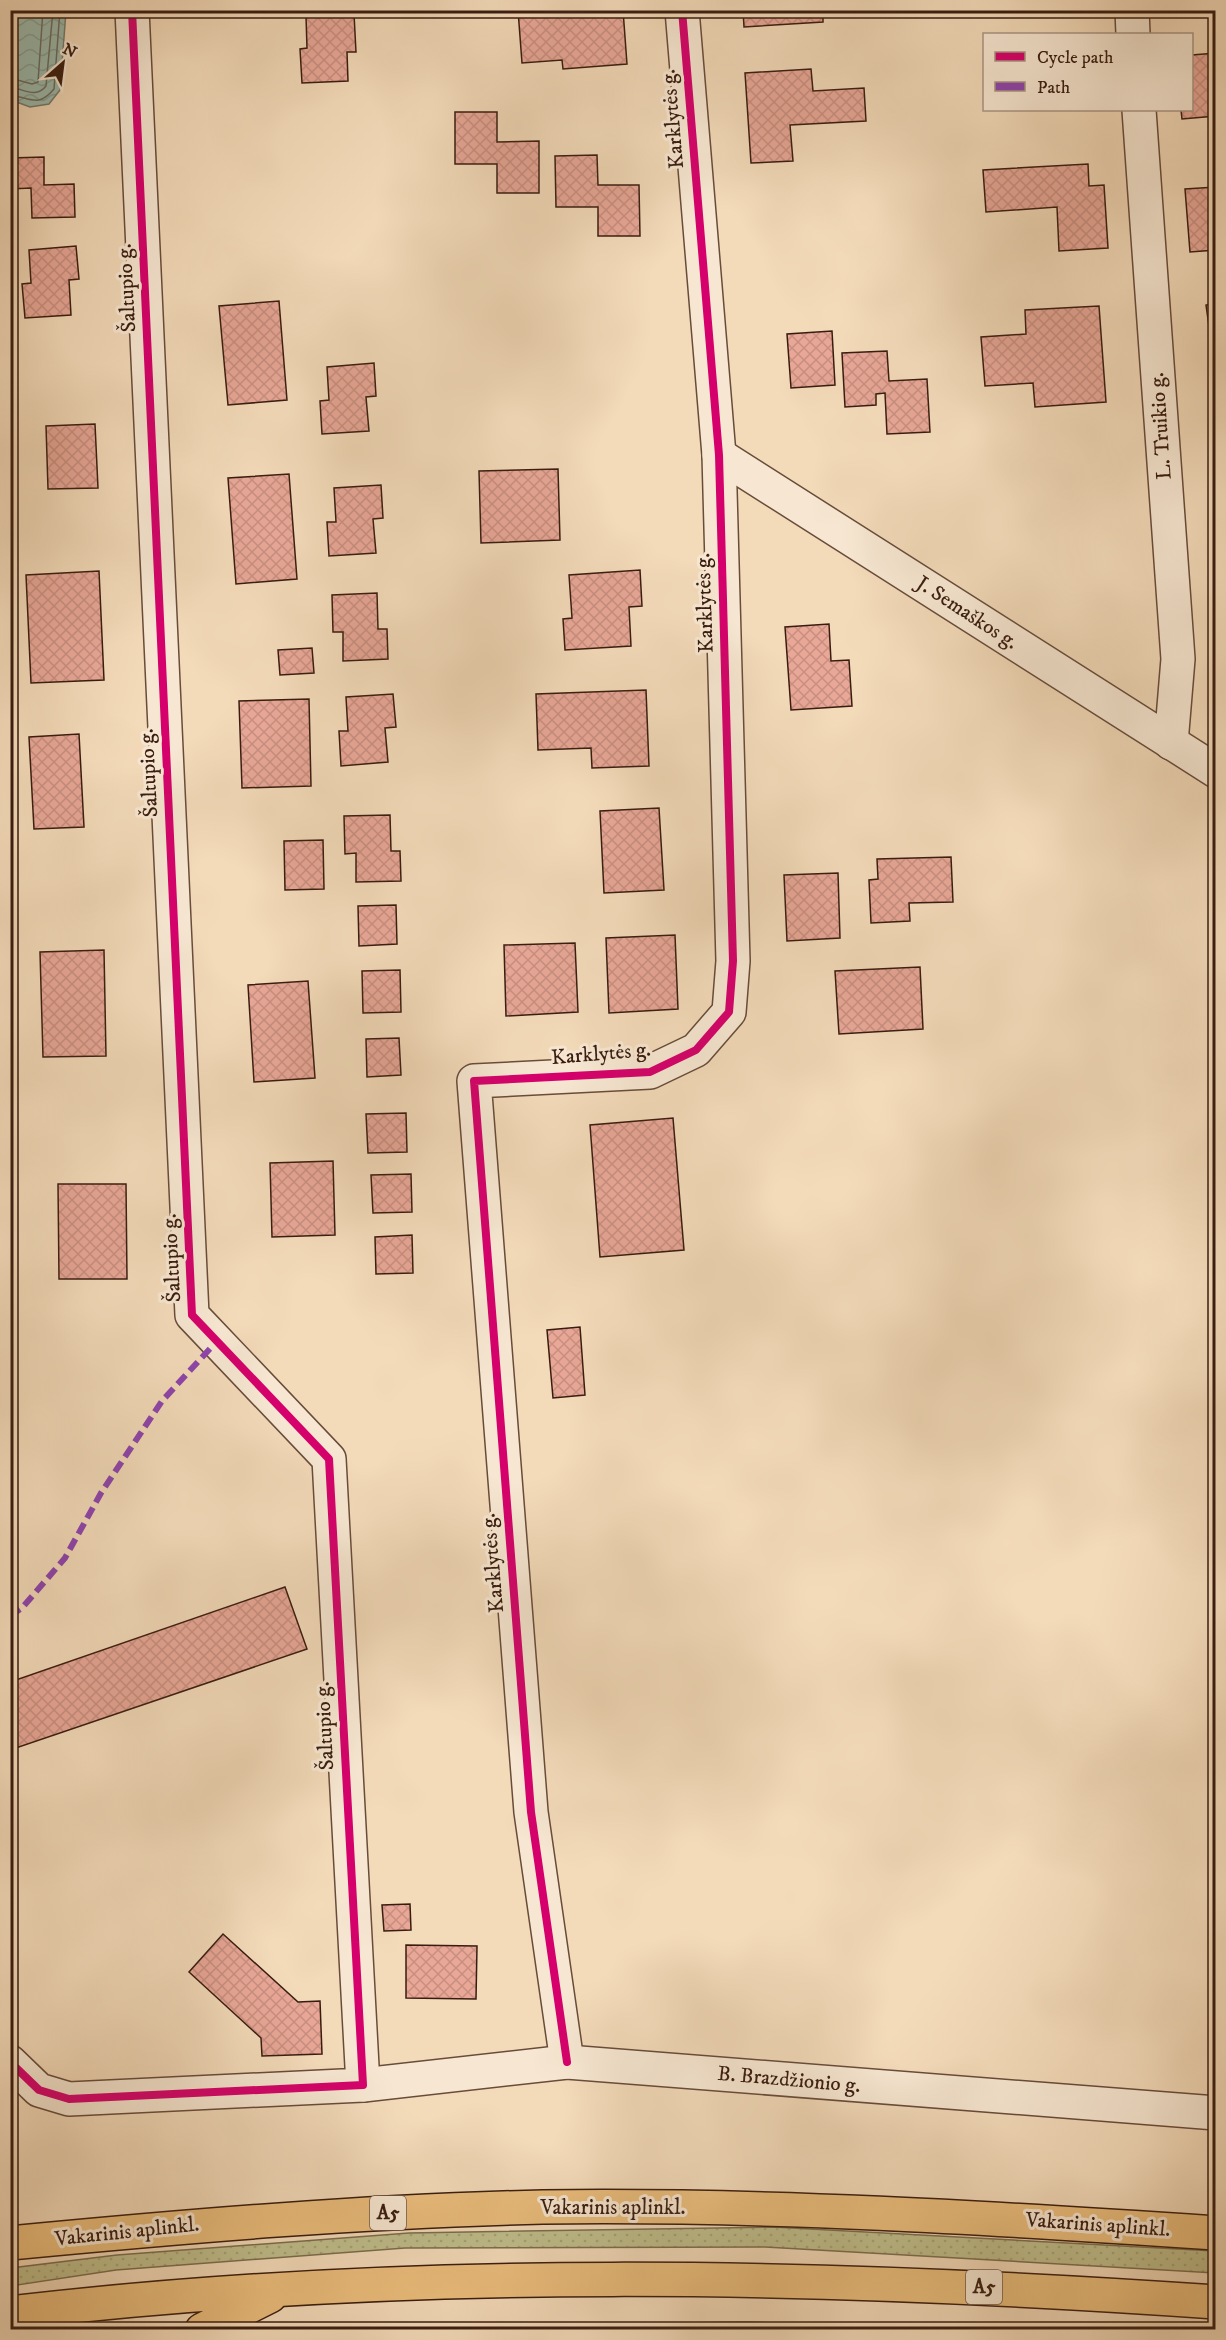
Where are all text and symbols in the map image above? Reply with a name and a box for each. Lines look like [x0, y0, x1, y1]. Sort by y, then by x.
north arrow [33, 33, 93, 93]
legend [983, 33, 1193, 111]
text: N [59, 39, 80, 63]
text: Cycle path [1037, 47, 1114, 69]
street label: Karklytės g. [656, 68, 690, 170]
text: Path [1037, 77, 1071, 99]
street label: Šaltupio g. [110, 243, 142, 333]
street label: L. Truikio g. [1144, 371, 1178, 481]
street label: Karklytės g. [690, 553, 720, 653]
street label: J. Semaškos g. [910, 569, 1023, 656]
street label: Šaltupio g. [132, 728, 164, 818]
street label: Karklytės g. [550, 1037, 652, 1071]
street label: Šaltupio g. [155, 1213, 187, 1303]
street label: Karklytės g. [476, 1512, 510, 1614]
street label: Šaltupio g. [308, 1681, 340, 1771]
street label: B. Brazdžionio g. [716, 2061, 862, 2099]
street label: Vakarinis aplinkl. [539, 2195, 686, 2221]
road number: A5 [370, 2196, 406, 2230]
street label: Vakarinis aplinkl. [1024, 2207, 1171, 2243]
street label: Vakarinis aplinkl. [52, 2211, 201, 2253]
road number: A5 [966, 2270, 1002, 2304]

